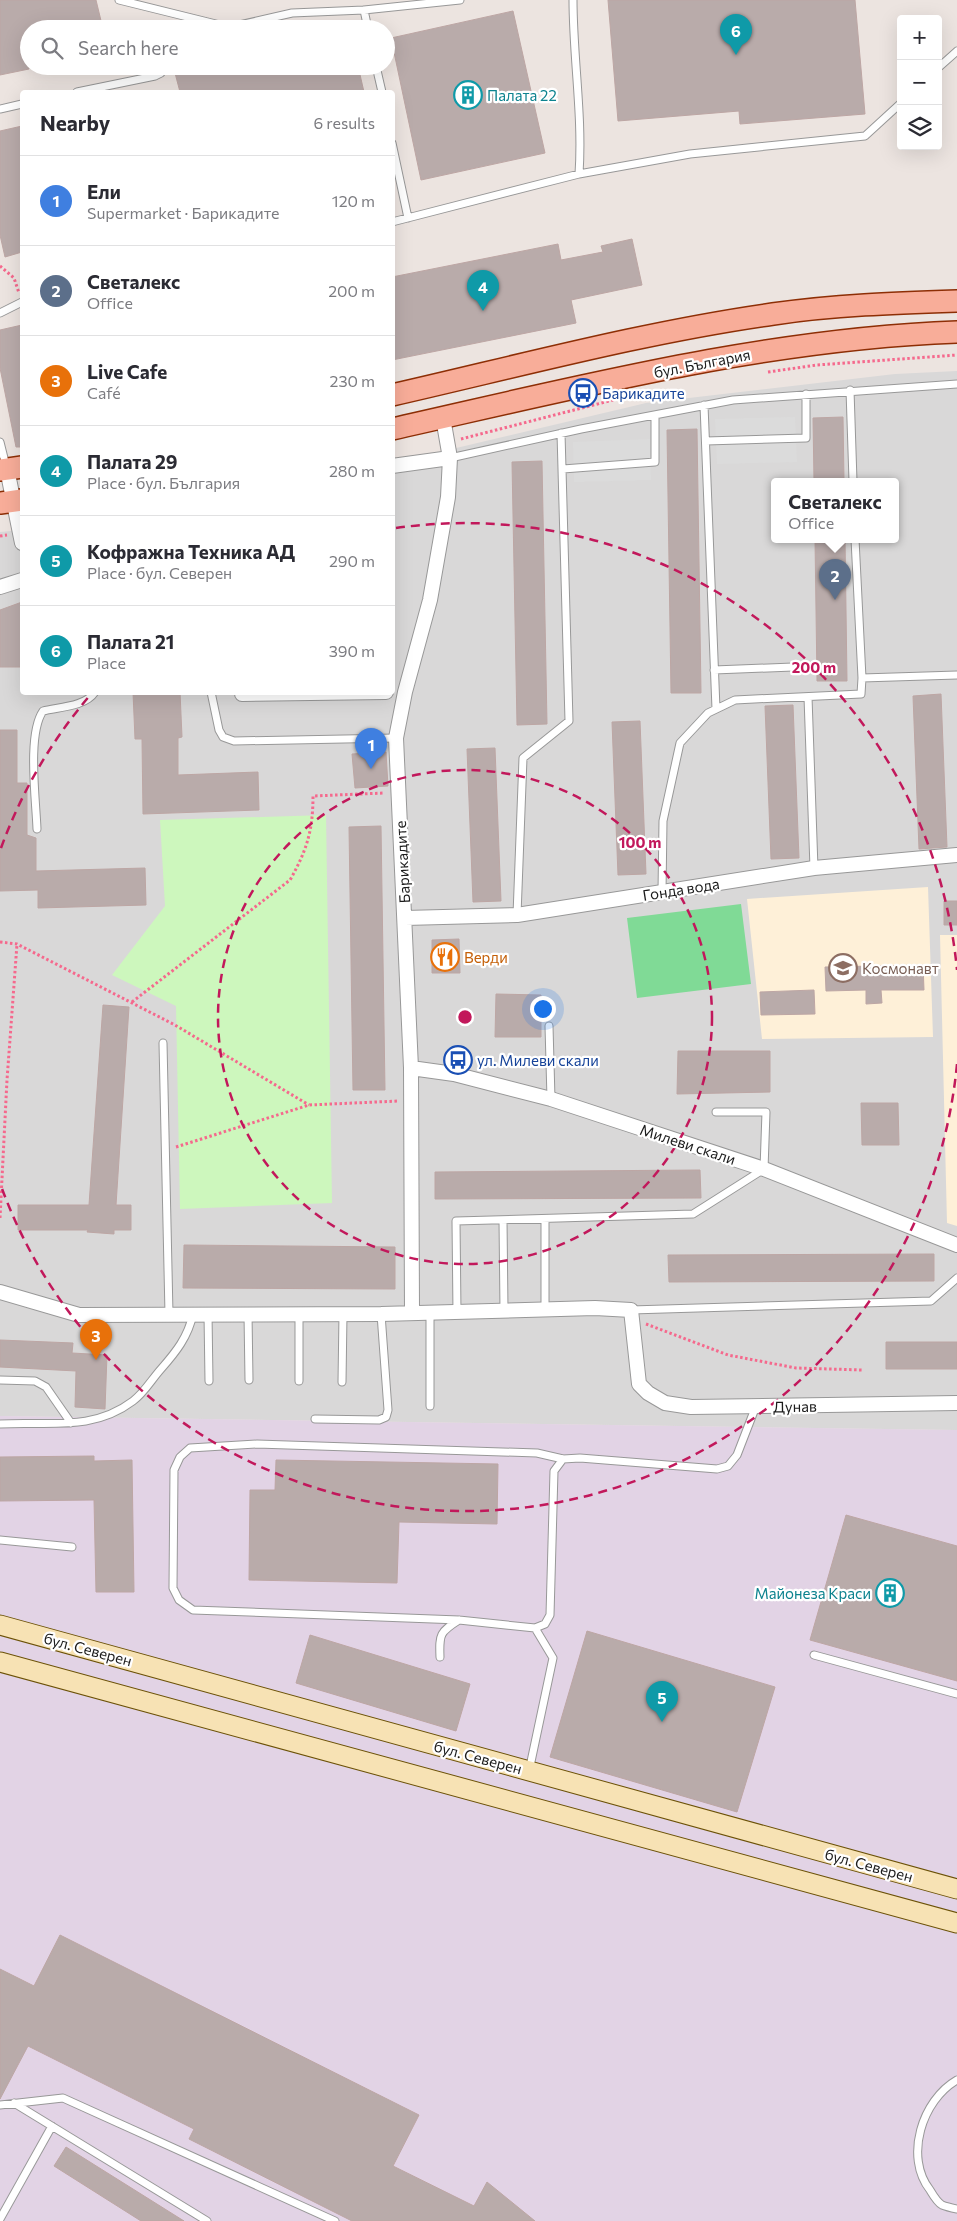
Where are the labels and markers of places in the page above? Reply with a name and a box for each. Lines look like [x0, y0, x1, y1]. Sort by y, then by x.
pin: 6 [720, 14, 752, 55]
building icon: Палата 22 [453, 80, 483, 110]
place label: Палата 22 [487, 86, 557, 104]
pin: 4 [467, 270, 499, 311]
bus stop icon: Барикадите [568, 378, 598, 408]
place label: Барикадите [602, 384, 685, 402]
pin: 2 [819, 559, 851, 600]
pin: 1 [355, 728, 387, 769]
restaurant icon: Верди [430, 942, 460, 972]
place label: Верди [464, 948, 508, 966]
school or university icon: Космонавт [828, 953, 858, 983]
place label: Космонавт [862, 959, 939, 977]
centre of rings [456, 1008, 474, 1026]
bus stop icon: ул. Милеви скали [443, 1045, 473, 1075]
place label: ул. Милеви скали [477, 1051, 599, 1069]
pin: 3 [80, 1319, 112, 1360]
building icon: Майонеза Краси [875, 1578, 905, 1608]
place label: Майонеза Краси [754, 1584, 871, 1602]
pin: 5 [646, 1681, 678, 1722]

